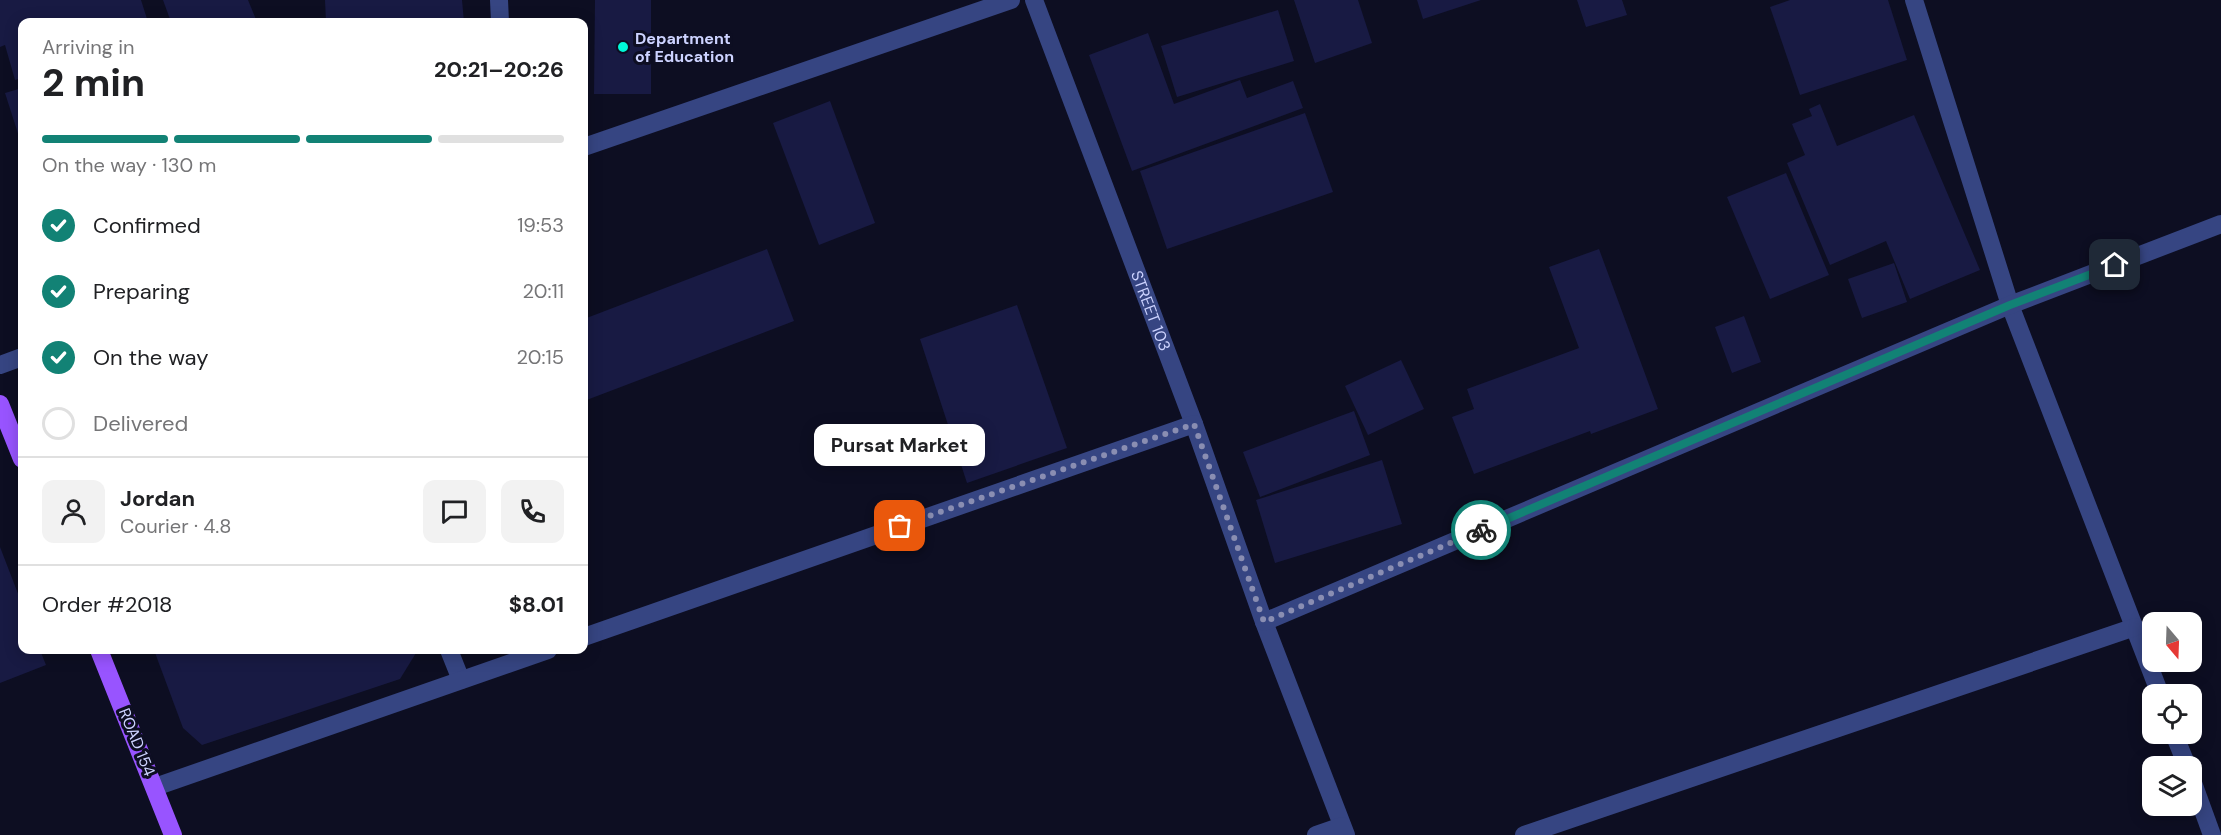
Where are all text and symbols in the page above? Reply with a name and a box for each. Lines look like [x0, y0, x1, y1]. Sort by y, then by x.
place label: Department of Education [635, 28, 734, 67]
text: Arriving in [42, 34, 134, 60]
marker: Department of Education [616, 40, 630, 54]
text: 20:21–20:26 [434, 55, 564, 84]
text: 2 min [42, 57, 145, 108]
text: On the way · 130 m [42, 152, 216, 178]
icon: check [42, 209, 75, 242]
text: Confirmed [93, 211, 201, 240]
text: 19:53 [517, 212, 564, 238]
pin [2089, 239, 2140, 290]
icon: home [2098, 248, 2131, 281]
street label: STREET 103 [1127, 267, 1176, 354]
icon: check [42, 275, 75, 308]
text: Preparing [93, 277, 190, 306]
text: 20:11 [522, 278, 564, 304]
icon: check [42, 341, 75, 374]
text: On the way [93, 343, 208, 372]
text: 20:15 [517, 344, 564, 370]
text: Delivered [93, 409, 188, 438]
callout: Pursat Market [814, 424, 986, 466]
text: Pursat Market [831, 432, 968, 458]
button: person [42, 480, 105, 543]
button: chat [423, 480, 486, 543]
button: phone [501, 480, 564, 543]
text: Jordan [120, 484, 195, 513]
pin [874, 500, 925, 551]
courier [1451, 500, 1511, 560]
icon: bag [883, 509, 916, 542]
text: Courier · 4.8 [120, 513, 231, 539]
icon: bike [1465, 514, 1498, 547]
text: Order #2018 [42, 590, 172, 619]
text: $8.01 [509, 590, 564, 619]
north arrow [2142, 612, 2202, 672]
map controls [2142, 612, 2202, 816]
button: locate [2142, 684, 2202, 744]
street label: ROAD 154 [114, 705, 160, 779]
button: layers [2142, 756, 2202, 816]

